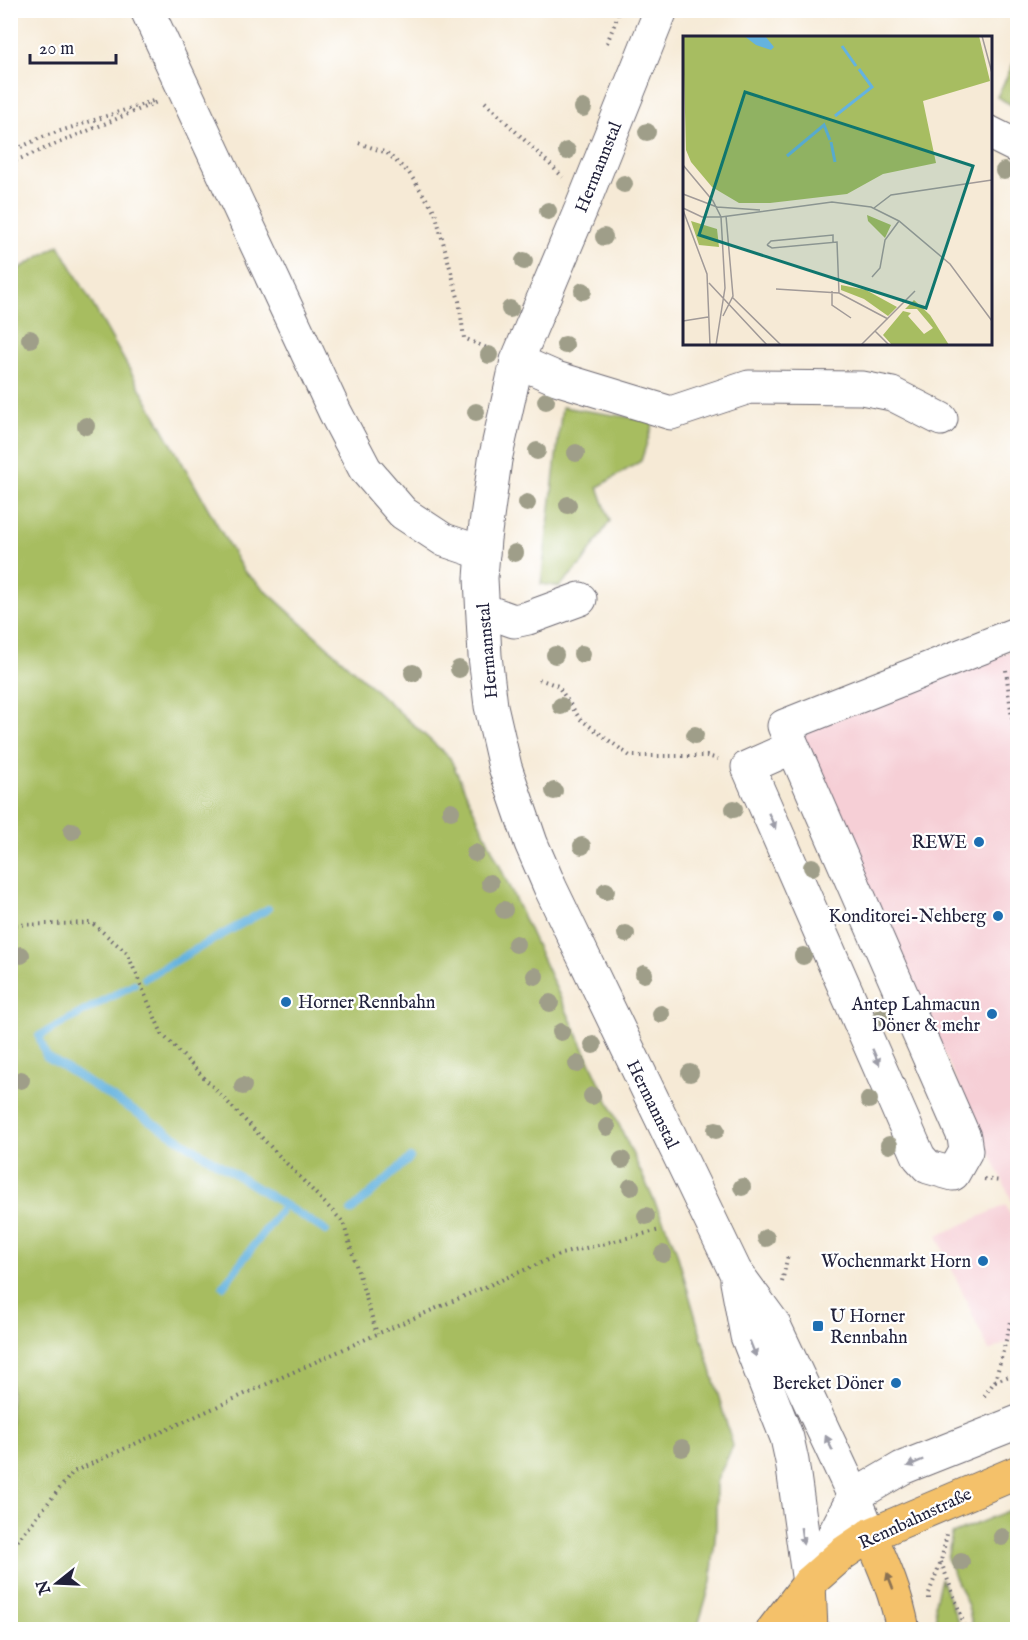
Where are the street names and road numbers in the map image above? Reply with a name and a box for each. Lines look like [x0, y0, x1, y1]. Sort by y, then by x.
street label: Hermannstal [571, 119, 628, 216]
street label: Hermannstal [473, 602, 504, 700]
street label: Hermannstal [620, 1056, 683, 1153]
street label: Rennbahnstraße [855, 1483, 976, 1556]

